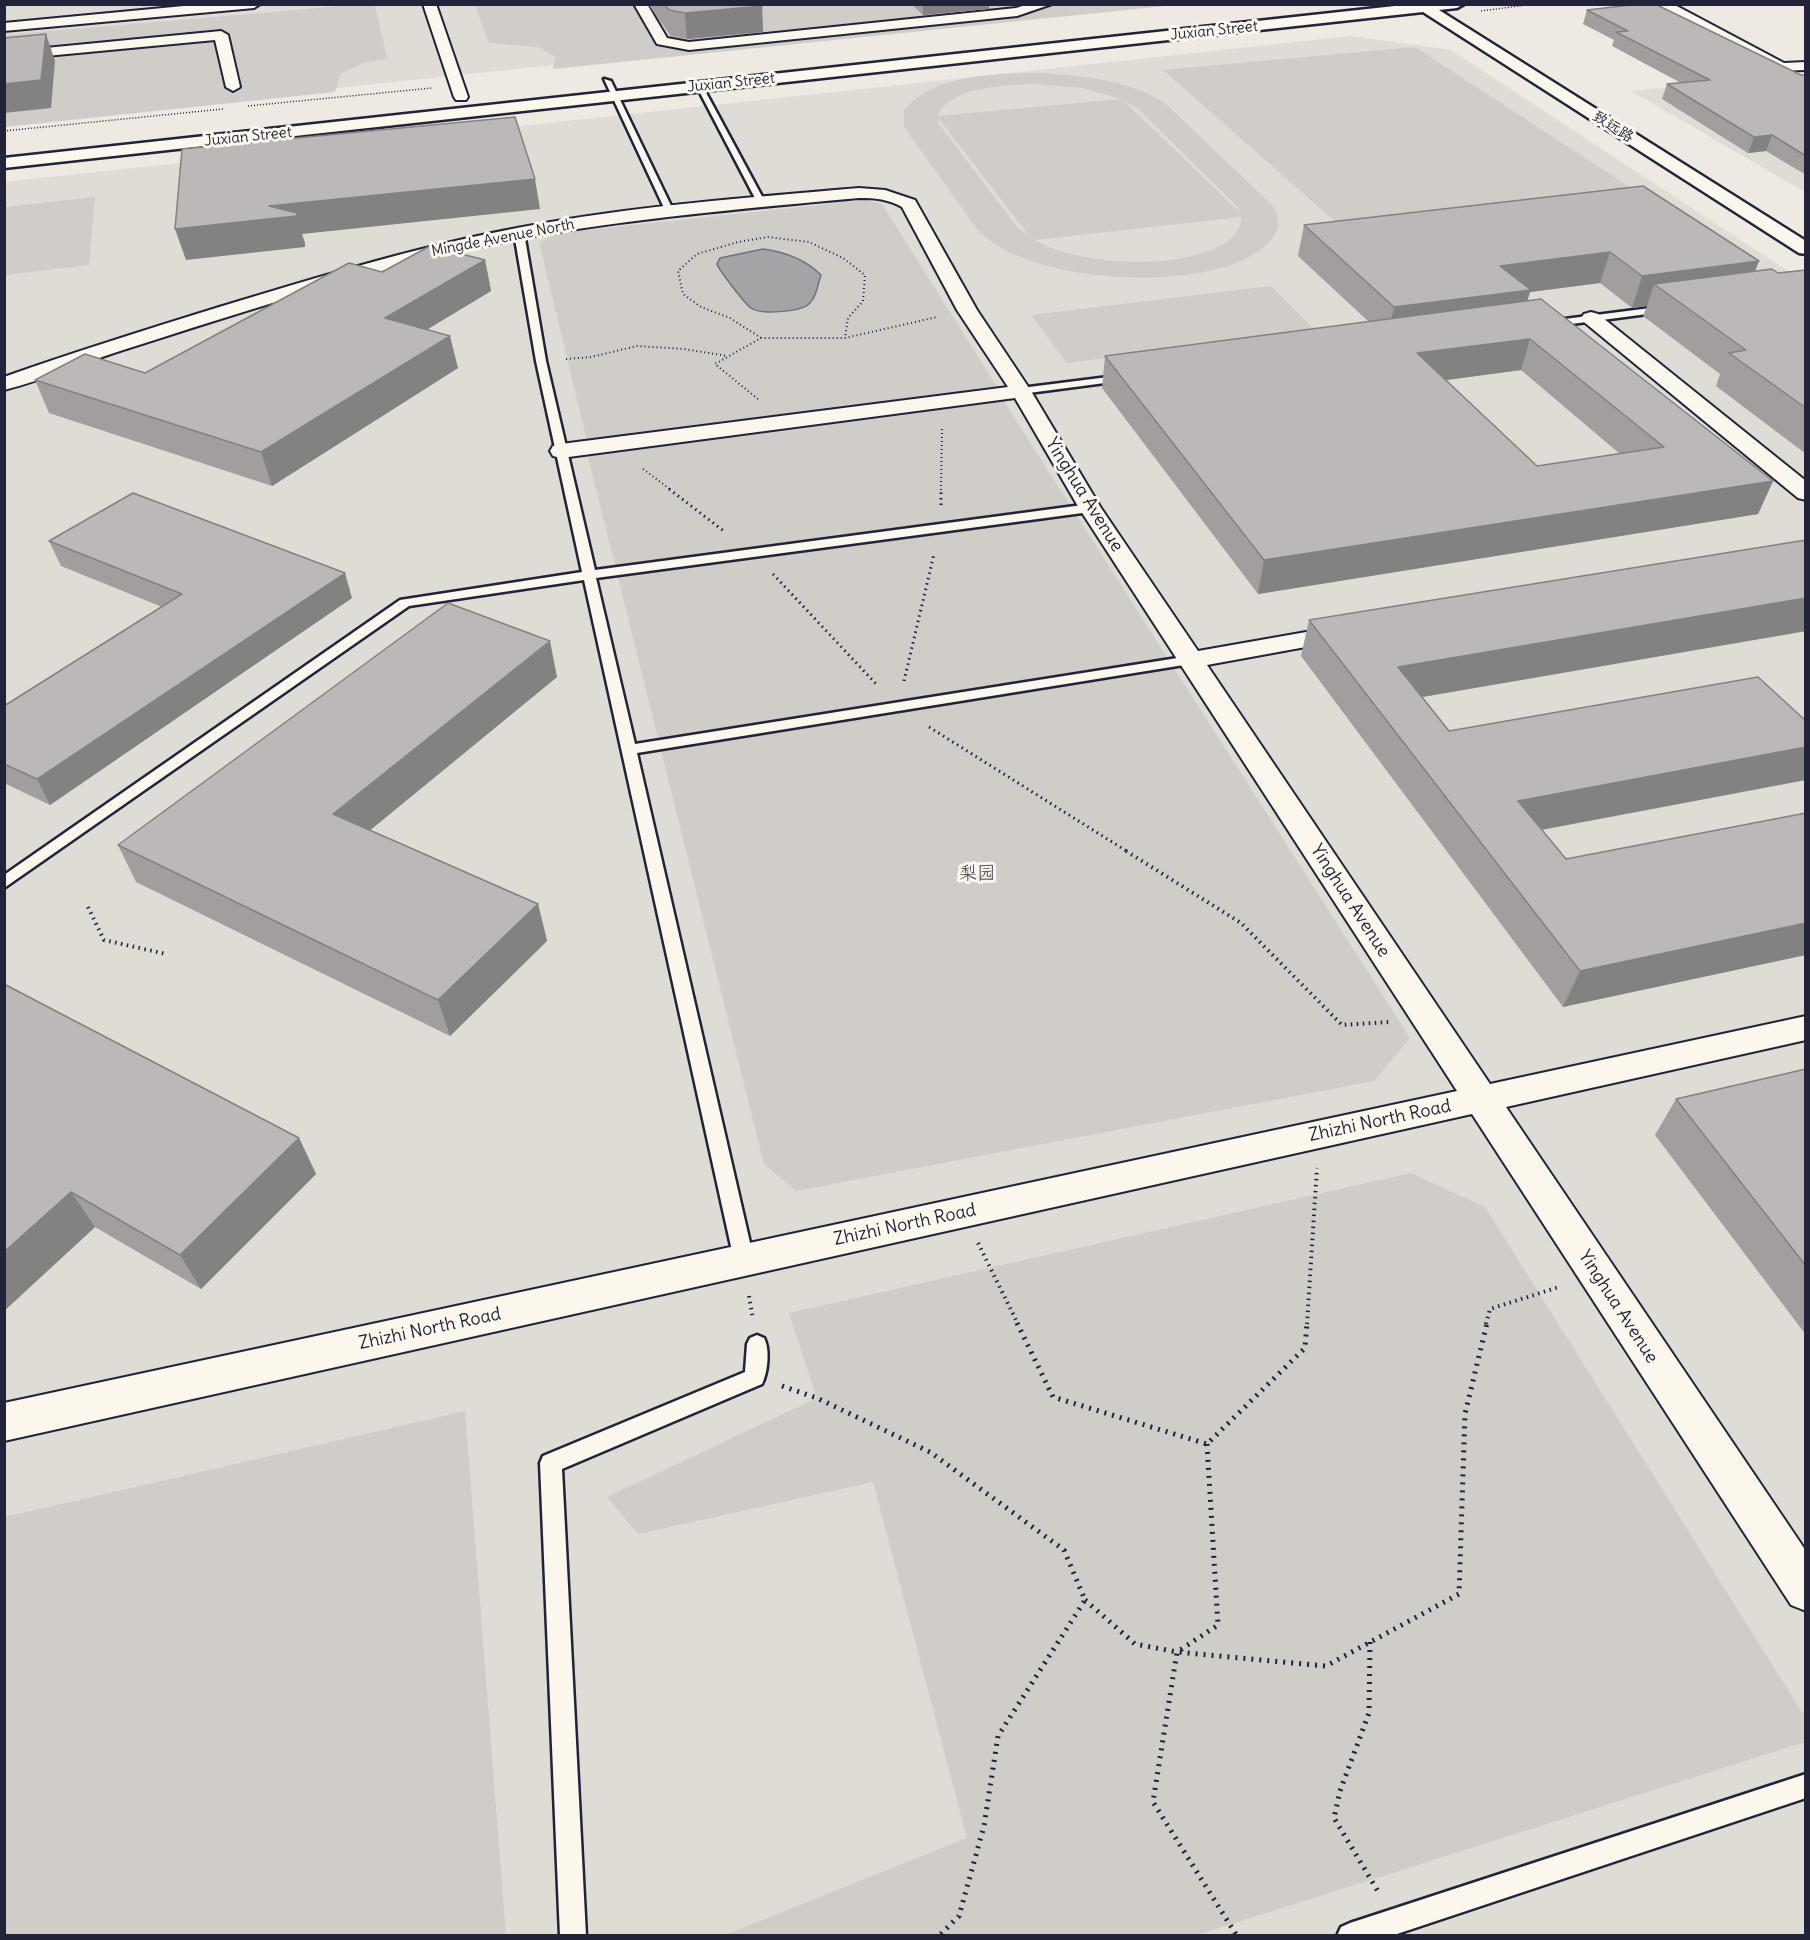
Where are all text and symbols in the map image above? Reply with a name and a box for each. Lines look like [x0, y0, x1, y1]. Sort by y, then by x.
street label: Juxian Street [1169, 17, 1259, 45]
street label: Juxian Street [686, 69, 776, 97]
street label: 致远路 [1589, 107, 1637, 147]
street label: Juxian Street [203, 123, 293, 151]
street label: Mingde Avenue North [430, 215, 576, 261]
street label: Yinghua Avenue [1040, 434, 1128, 556]
street label: Yinghua Avenue [1306, 841, 1394, 961]
park label: 梨园 [959, 863, 995, 885]
street label: Zhizhi North Road [1307, 1095, 1453, 1147]
street label: Zhizhi North Road [832, 1199, 978, 1251]
street label: Yinghua Avenue [1574, 1247, 1662, 1367]
street label: Zhizhi North Road [357, 1303, 503, 1355]

